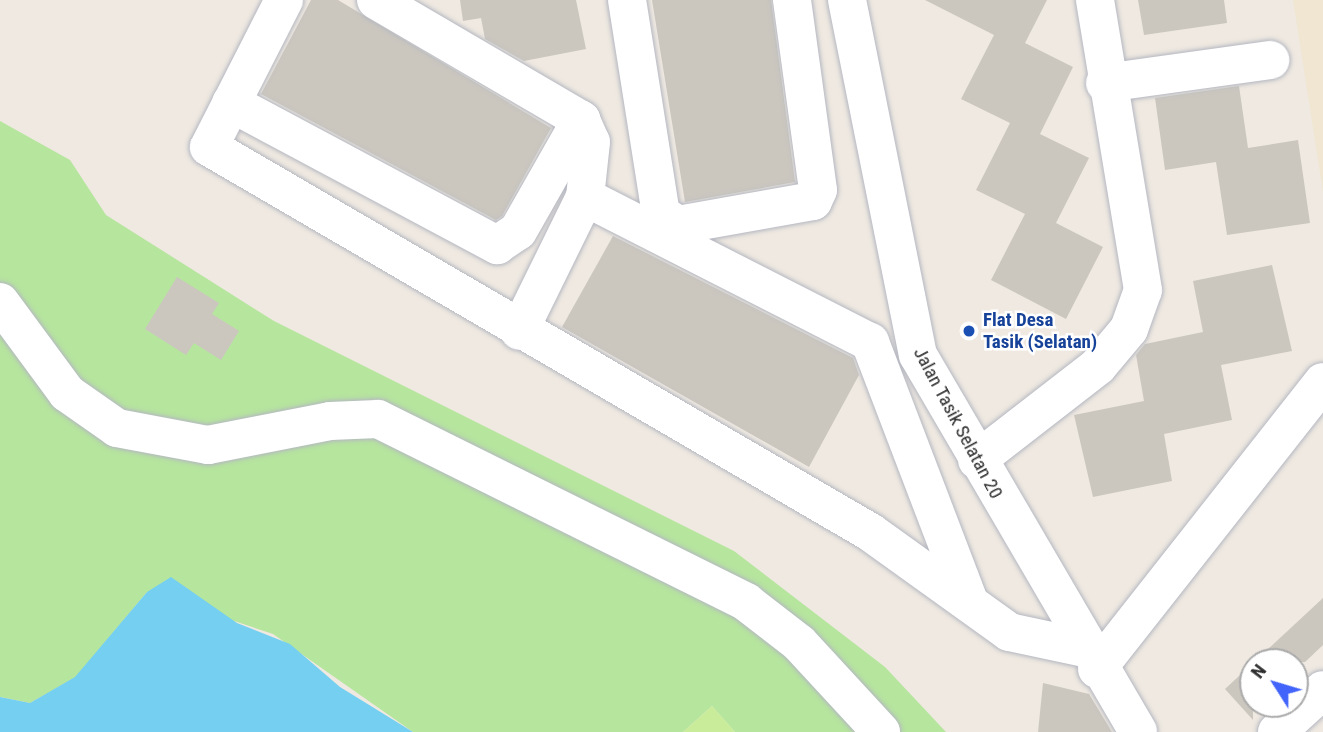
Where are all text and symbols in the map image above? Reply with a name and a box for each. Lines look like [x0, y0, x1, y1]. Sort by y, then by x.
place label: Flat Desa Tasik (Selatan) [983, 309, 1097, 353]
marker: Flat Desa Tasik (Selatan) [961, 323, 977, 339]
street label: Jalan Tasik Selatan 20 [908, 343, 1008, 503]
north arrow [1239, 648, 1309, 718]
text: N [1246, 660, 1271, 683]

